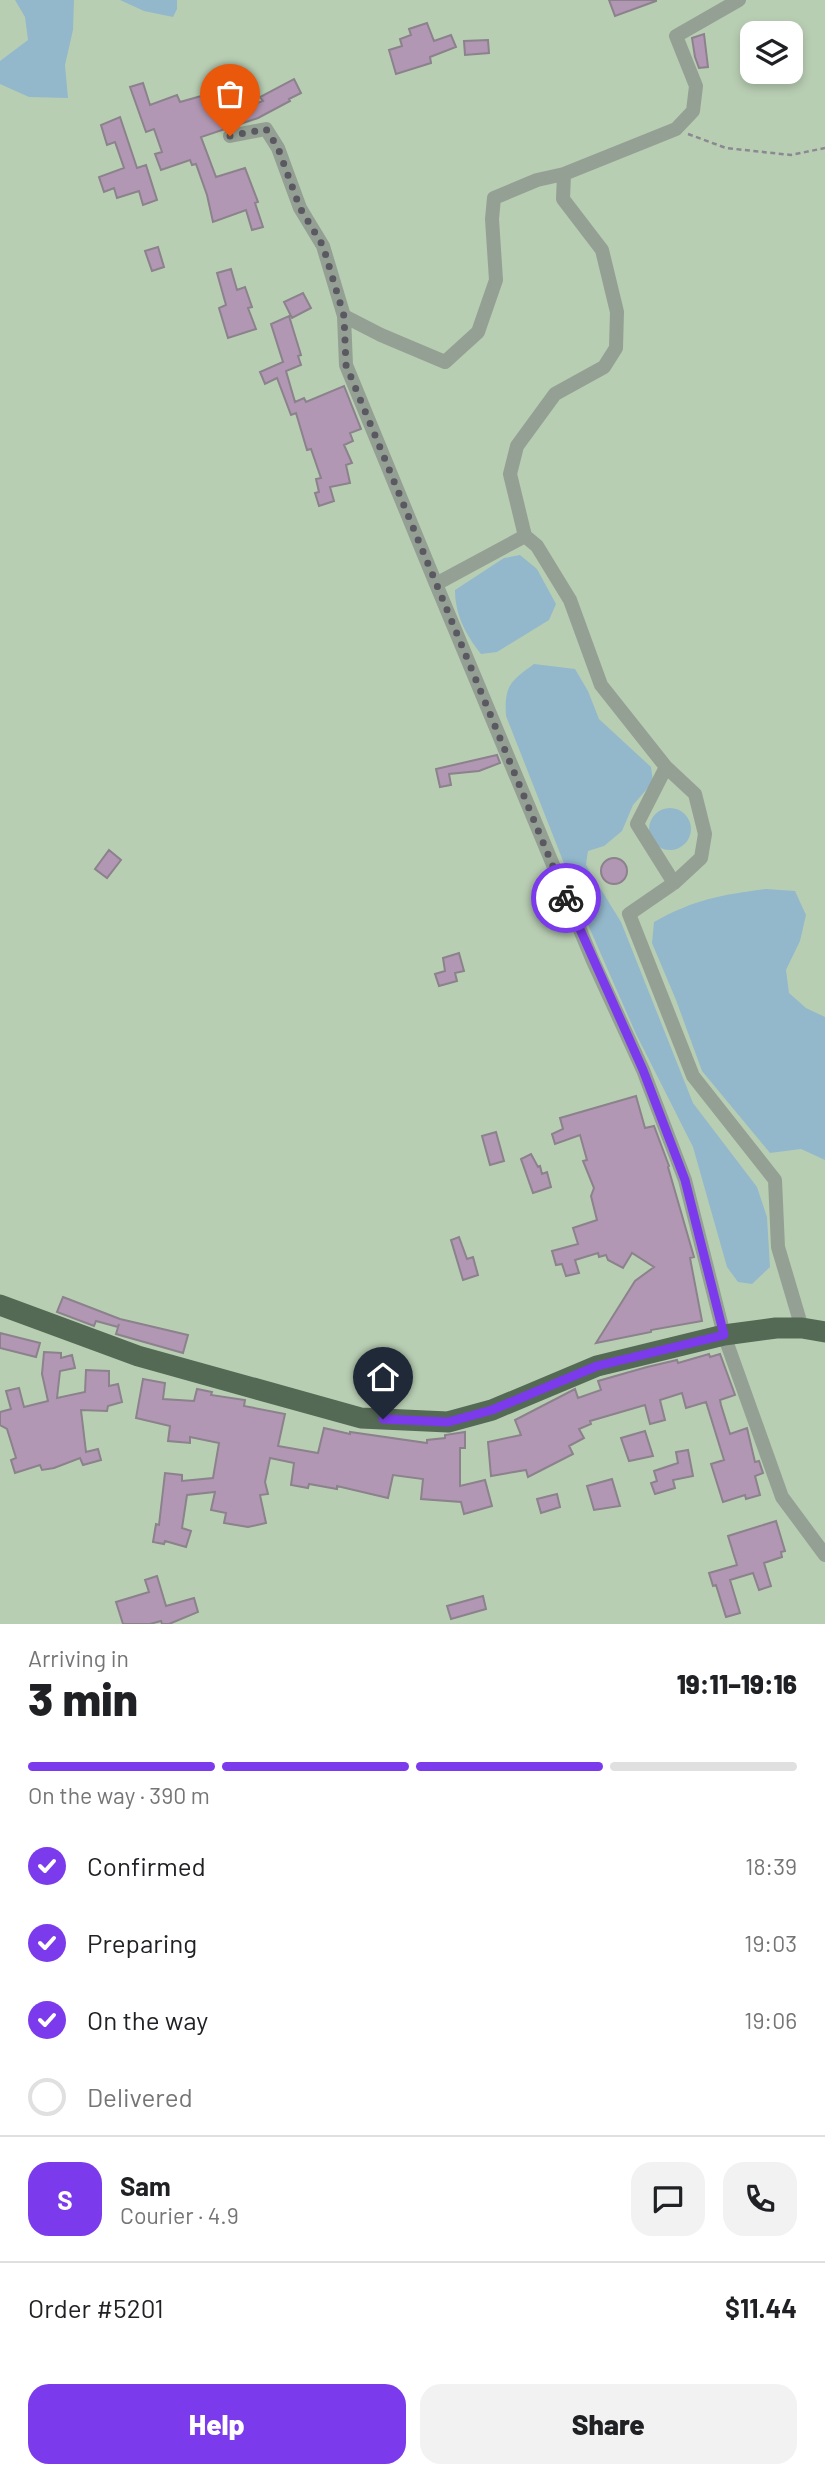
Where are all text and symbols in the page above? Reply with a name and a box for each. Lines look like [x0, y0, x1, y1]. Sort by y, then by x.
map controls [740, 21, 803, 84]
button: layers [740, 21, 803, 84]
pin [200, 64, 260, 136]
icon: bag [211, 75, 249, 113]
courier [531, 863, 601, 933]
icon: bike [547, 879, 585, 917]
pin [353, 1347, 413, 1419]
icon: home [364, 1358, 402, 1396]
text: Arriving in [28, 1644, 129, 1672]
text: 19:11–19:16 [677, 1668, 797, 1699]
text: 3 min [28, 1670, 138, 1725]
text: On the way · 390 m [28, 1781, 210, 1809]
icon: check [28, 1847, 66, 1885]
text: Confirmed [87, 1850, 206, 1881]
text: 18:39 [745, 1852, 797, 1880]
icon: check [28, 1924, 66, 1962]
text: Preparing [87, 1927, 197, 1958]
text: 19:03 [744, 1929, 797, 1957]
icon: check [28, 2001, 66, 2039]
text: On the way [87, 2004, 208, 2035]
text: 19:06 [744, 2006, 797, 2034]
text: Delivered [87, 2081, 193, 2112]
button: chat [631, 2162, 705, 2236]
button: phone [723, 2162, 797, 2236]
text: Sam [120, 2170, 171, 2201]
text: S [57, 2184, 73, 2215]
text: Courier · 4.9 [120, 2201, 239, 2229]
text: Order #5201 [28, 2292, 164, 2323]
text: $11.44 [725, 2292, 797, 2323]
button: Help [28, 2384, 406, 2464]
button: Share [420, 2384, 797, 2464]

